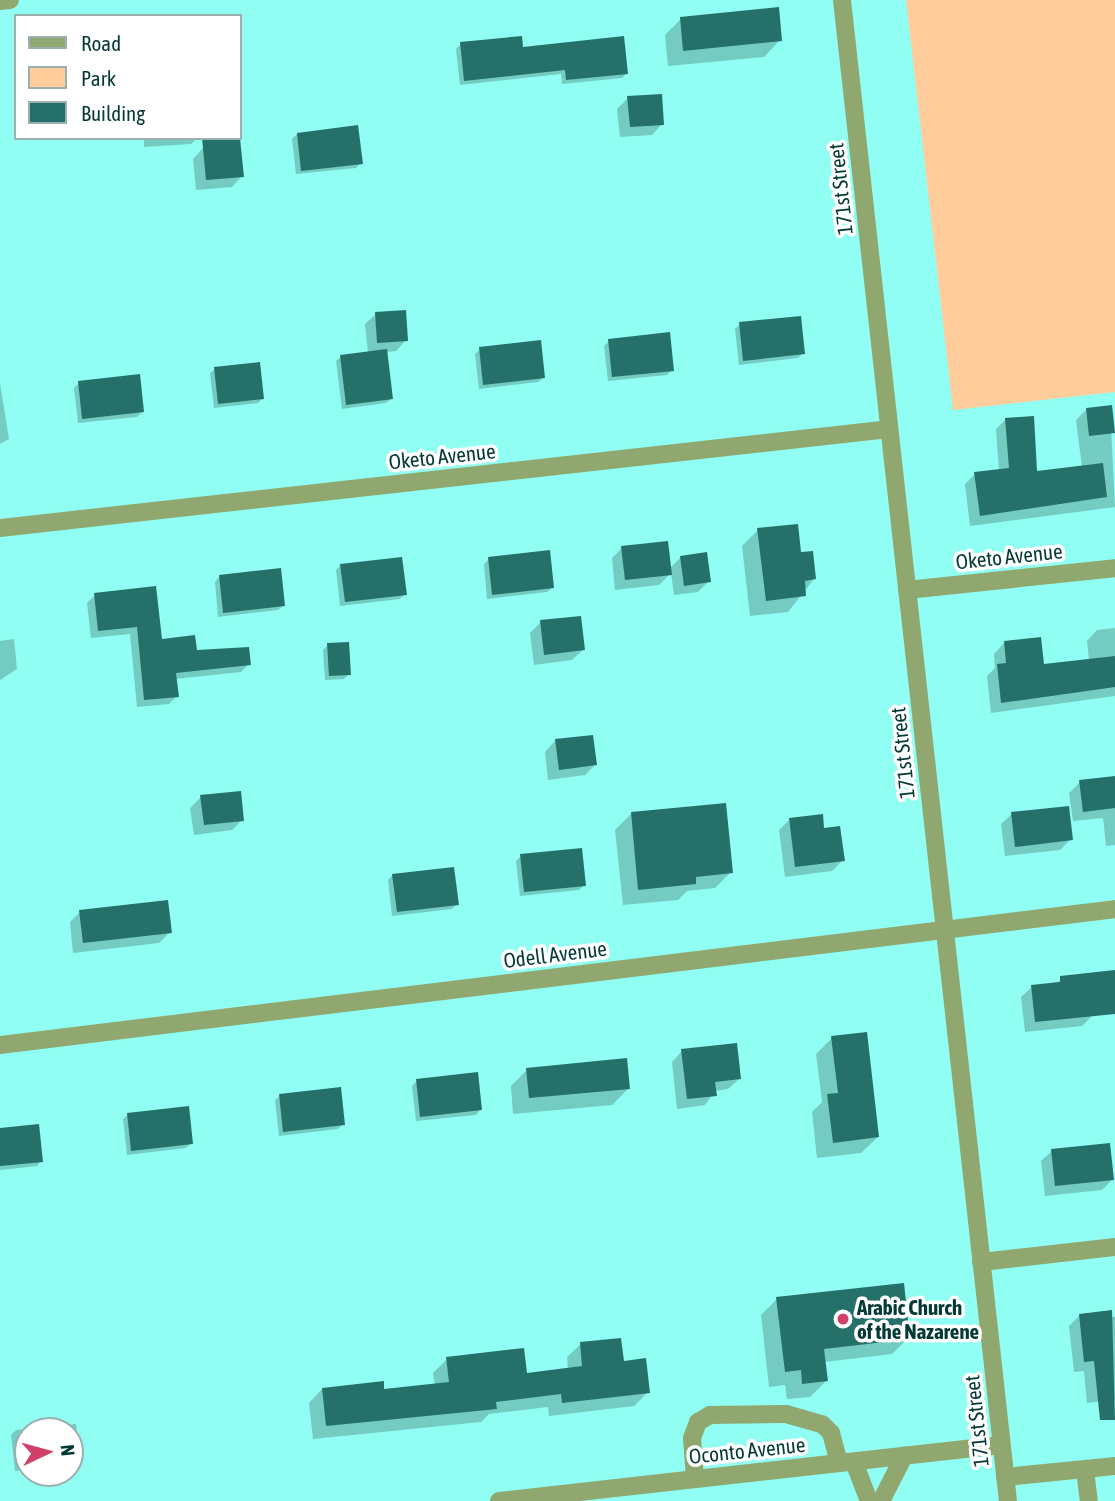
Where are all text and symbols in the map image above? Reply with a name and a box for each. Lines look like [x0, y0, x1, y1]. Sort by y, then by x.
legend [14, 14, 242, 140]
text: Road [81, 31, 121, 55]
text: Park [81, 66, 116, 90]
text: Building [81, 101, 145, 125]
street label: 171st Street [823, 142, 857, 236]
street label: Oketo Avenue [387, 438, 497, 474]
street label: Oketo Avenue [954, 538, 1064, 574]
street label: 171st Street [885, 706, 919, 800]
street label: Odell Avenue [502, 935, 608, 973]
place label: Arabic Church of the Nazarene [857, 1294, 979, 1344]
marker: Arabic Church of the Nazarene [835, 1311, 851, 1327]
street label: 171st Street [959, 1374, 993, 1468]
north arrow [14, 1417, 84, 1487]
street label: Oconto Avenue [688, 1431, 806, 1469]
text: N [56, 1444, 79, 1457]

